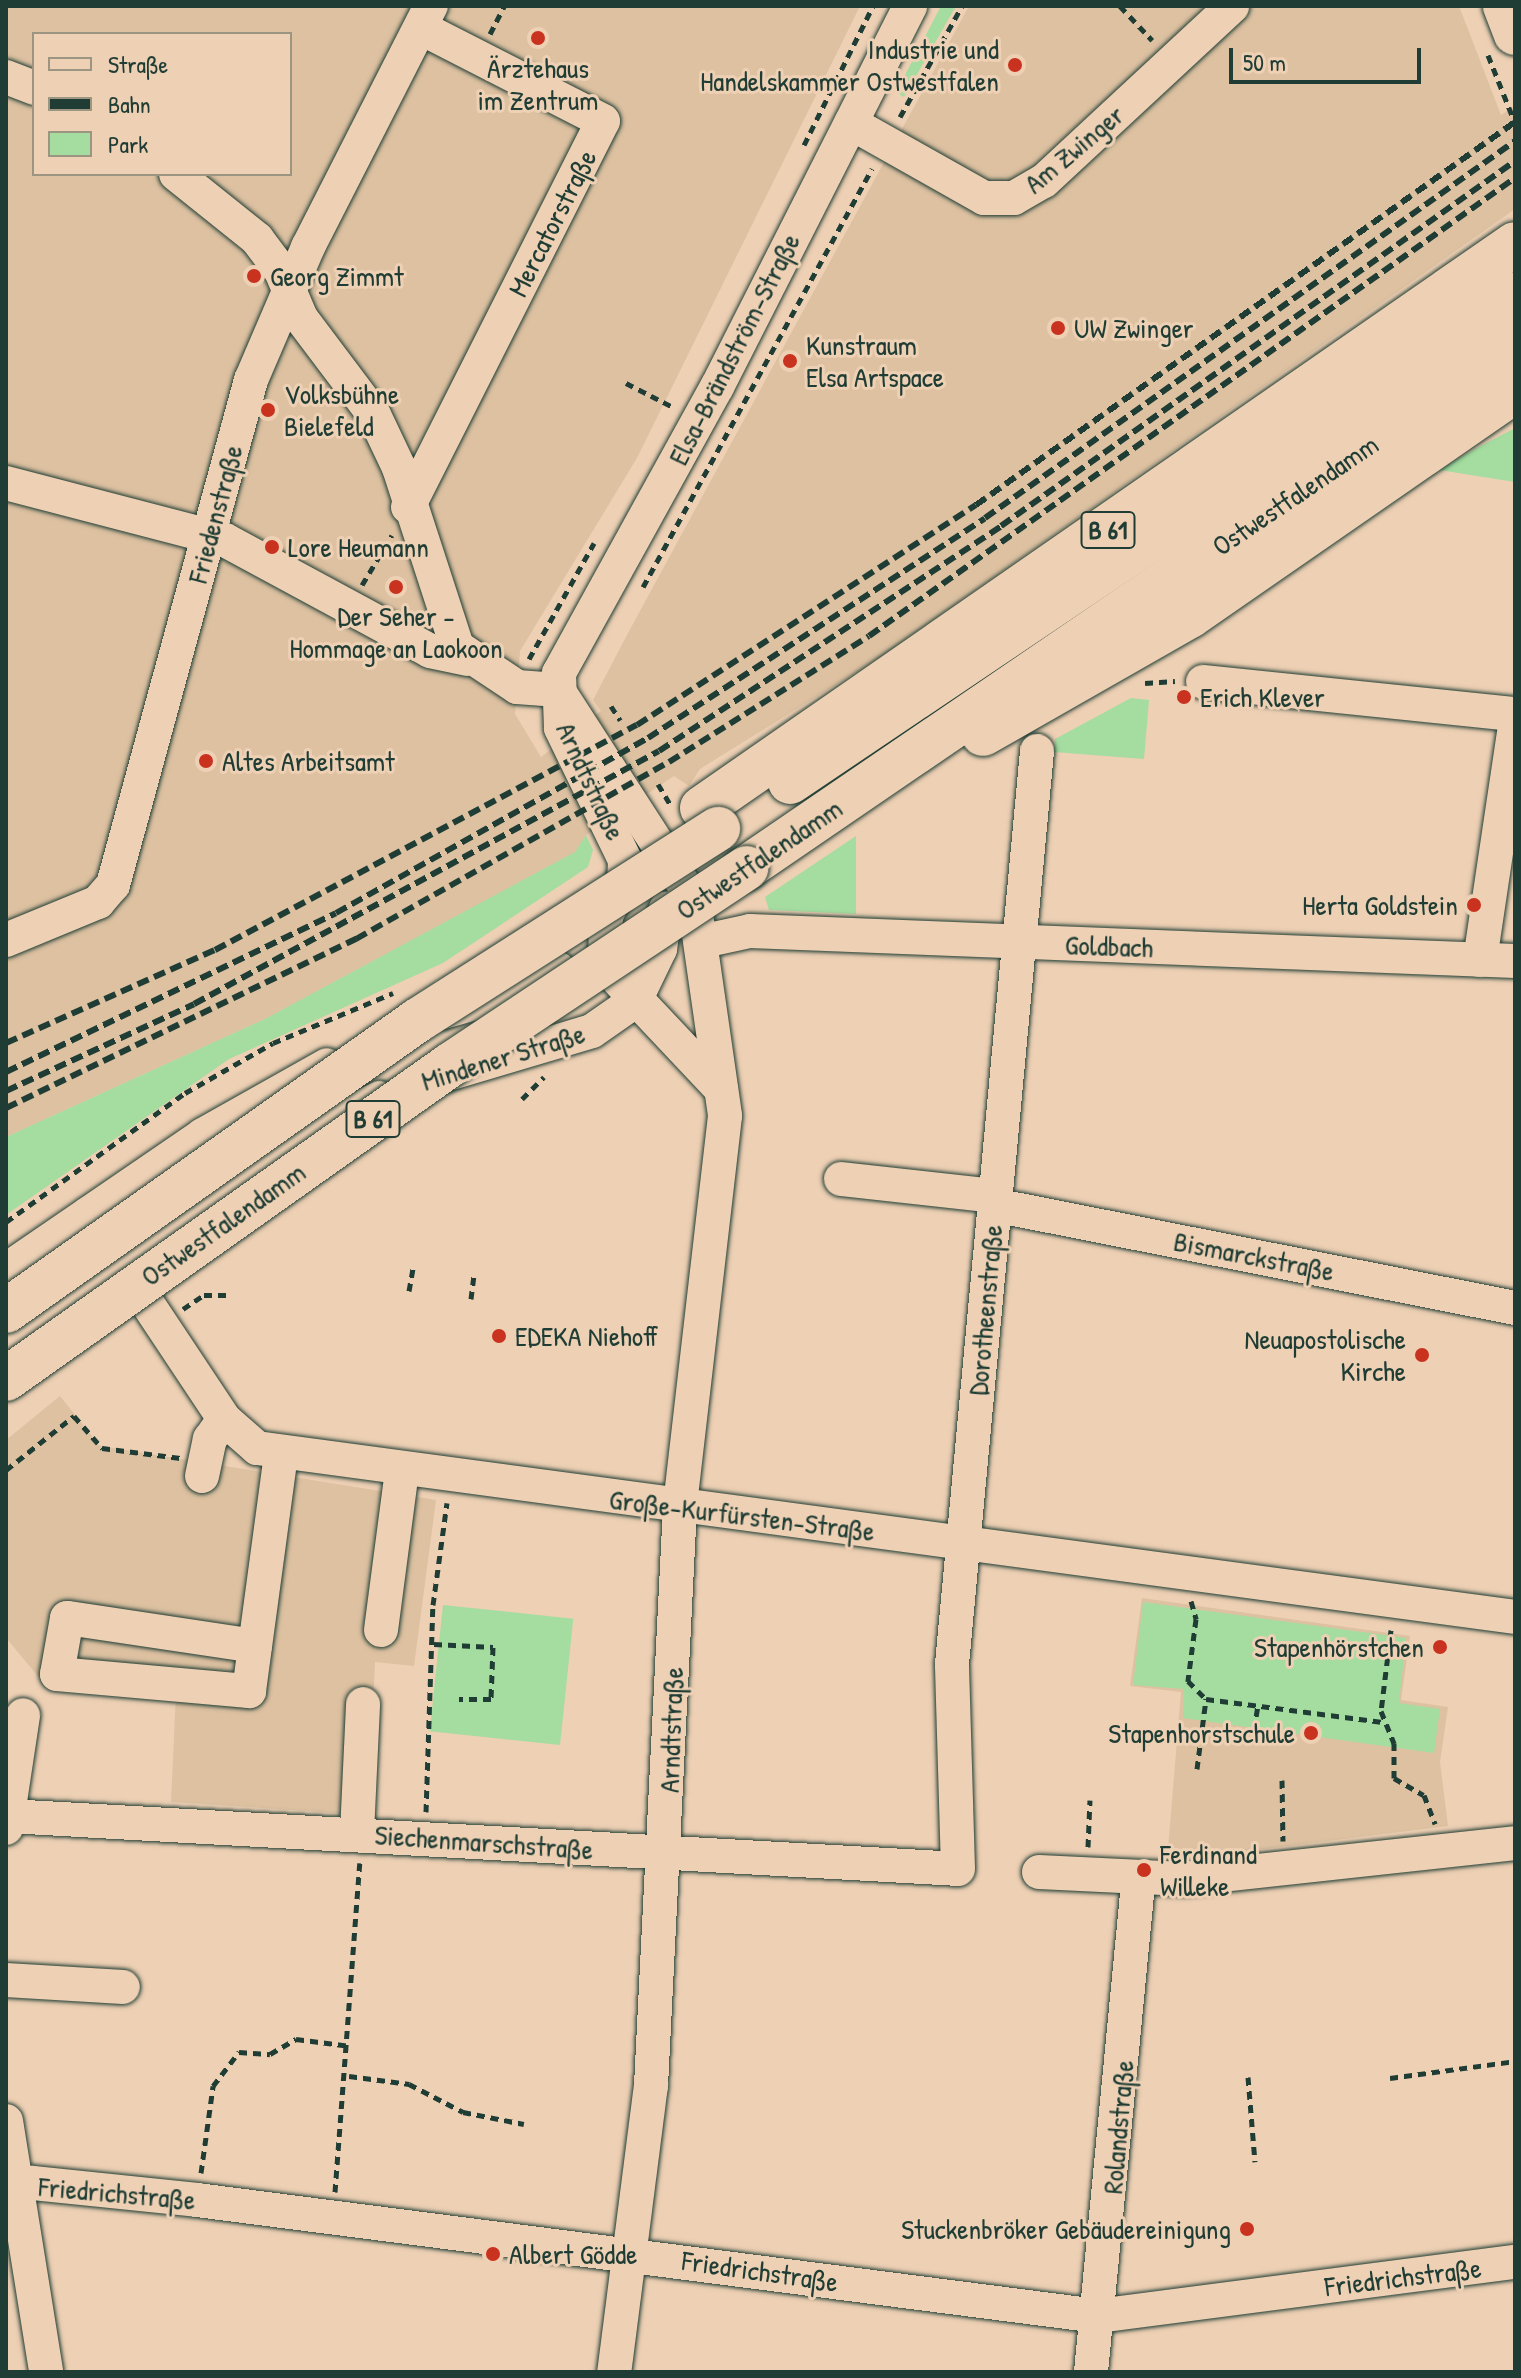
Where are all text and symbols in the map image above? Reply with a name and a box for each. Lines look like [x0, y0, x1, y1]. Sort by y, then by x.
marker: Ärztehaus im Zentrum [529, 29, 547, 47]
legend [32, 32, 292, 176]
place label: Industrie und Handelskammer Ostwestfalen [700, 32, 999, 98]
scale bar [1233, 32, 1425, 82]
text: 50 m [1243, 46, 1286, 78]
text: Straße [108, 48, 168, 80]
place label: Ärztehaus im Zentrum [478, 51, 598, 117]
marker: Industrie und Handelskammer Ostwestfalen [1006, 56, 1024, 74]
text: Bahn [108, 88, 151, 120]
street label: Am Zwinger [1017, 98, 1131, 200]
text: Park [108, 128, 148, 160]
street label: Mercatorstraße [501, 144, 603, 302]
street label: Elsa-Brändström-Straße [661, 228, 807, 470]
place label: Georg Zimmt [270, 259, 404, 293]
marker: Georg Zimmt [245, 267, 263, 285]
place label: UW Zwinger [1074, 311, 1194, 345]
marker: UW Zwinger [1049, 319, 1067, 337]
place label: Kunstraum Elsa Artspace [806, 328, 944, 394]
marker: Kunstraum Elsa Artspace [781, 352, 799, 370]
place label: Volksbühne Bielefeld [284, 377, 399, 443]
marker: Volksbühne Bielefeld [259, 401, 277, 419]
street label: Ostwestfalendamm [1206, 427, 1384, 563]
street label: Friedenstraße [180, 441, 250, 587]
road number: B 61 [1080, 508, 1136, 552]
place label: Lore Heumann [288, 530, 429, 564]
marker: Lore Heumann [263, 538, 281, 556]
marker: Der Seher - Hommage an Laokoon [387, 578, 405, 596]
place label: Der Seher - Hommage an Laokoon [289, 599, 503, 665]
place label: Erich Klever [1200, 680, 1325, 714]
marker: Erich Klever [1175, 688, 1193, 706]
street label: Arndtstraße [549, 717, 633, 845]
place label: Altes Arbeitsamt [222, 744, 395, 778]
marker: Altes Arbeitsamt [197, 752, 215, 770]
street label: Ostwestfalendamm [670, 791, 848, 927]
place label: Herta Goldstein [1302, 888, 1458, 922]
marker: Herta Goldstein [1465, 896, 1483, 914]
street label: Goldbach [1064, 928, 1154, 964]
street label: Mindener Straße [417, 1016, 589, 1098]
road number: B 61 [345, 1097, 401, 1141]
street label: Ostwestfalendamm [134, 1155, 312, 1293]
street label: Dorotheenstraße [961, 1223, 1009, 1397]
street label: Bismarckstraße [1171, 1224, 1337, 1288]
place label: EDEKA Niehoff [515, 1319, 658, 1353]
place label: Neuapostolische Kirche [1245, 1322, 1406, 1388]
marker: EDEKA Niehoff [490, 1327, 508, 1345]
marker: Neuapostolische Kirche [1413, 1346, 1431, 1364]
street label: Große-Kurfürsten-Straße [607, 1482, 877, 1548]
place label: Stapenhörstchen [1254, 1630, 1424, 1664]
marker: Stapenhörstchen [1431, 1638, 1449, 1656]
street label: Arndtstraße [652, 1667, 690, 1793]
place label: Stapenhorstschule [1108, 1716, 1295, 1750]
marker: Stapenhorstschule [1302, 1724, 1320, 1742]
street label: Siechenmarschstraße [374, 1818, 594, 1866]
place label: Ferdinand Willeke [1160, 1837, 1257, 1903]
marker: Ferdinand Willeke [1135, 1861, 1153, 1879]
street label: Rolandstraße [1095, 2059, 1141, 2195]
street label: Friedrichstraße [37, 2169, 197, 2217]
place label: Stuckenbröker Gebäudereinigung [901, 2212, 1231, 2246]
marker: Stuckenbröker Gebäudereinigung [1238, 2220, 1256, 2238]
place label: Albert Gödde [509, 2237, 637, 2271]
street label: Friedrichstraße [680, 2243, 840, 2299]
marker: Albert Gödde [484, 2245, 502, 2263]
street label: Friedrichstraße [1323, 2251, 1483, 2303]

